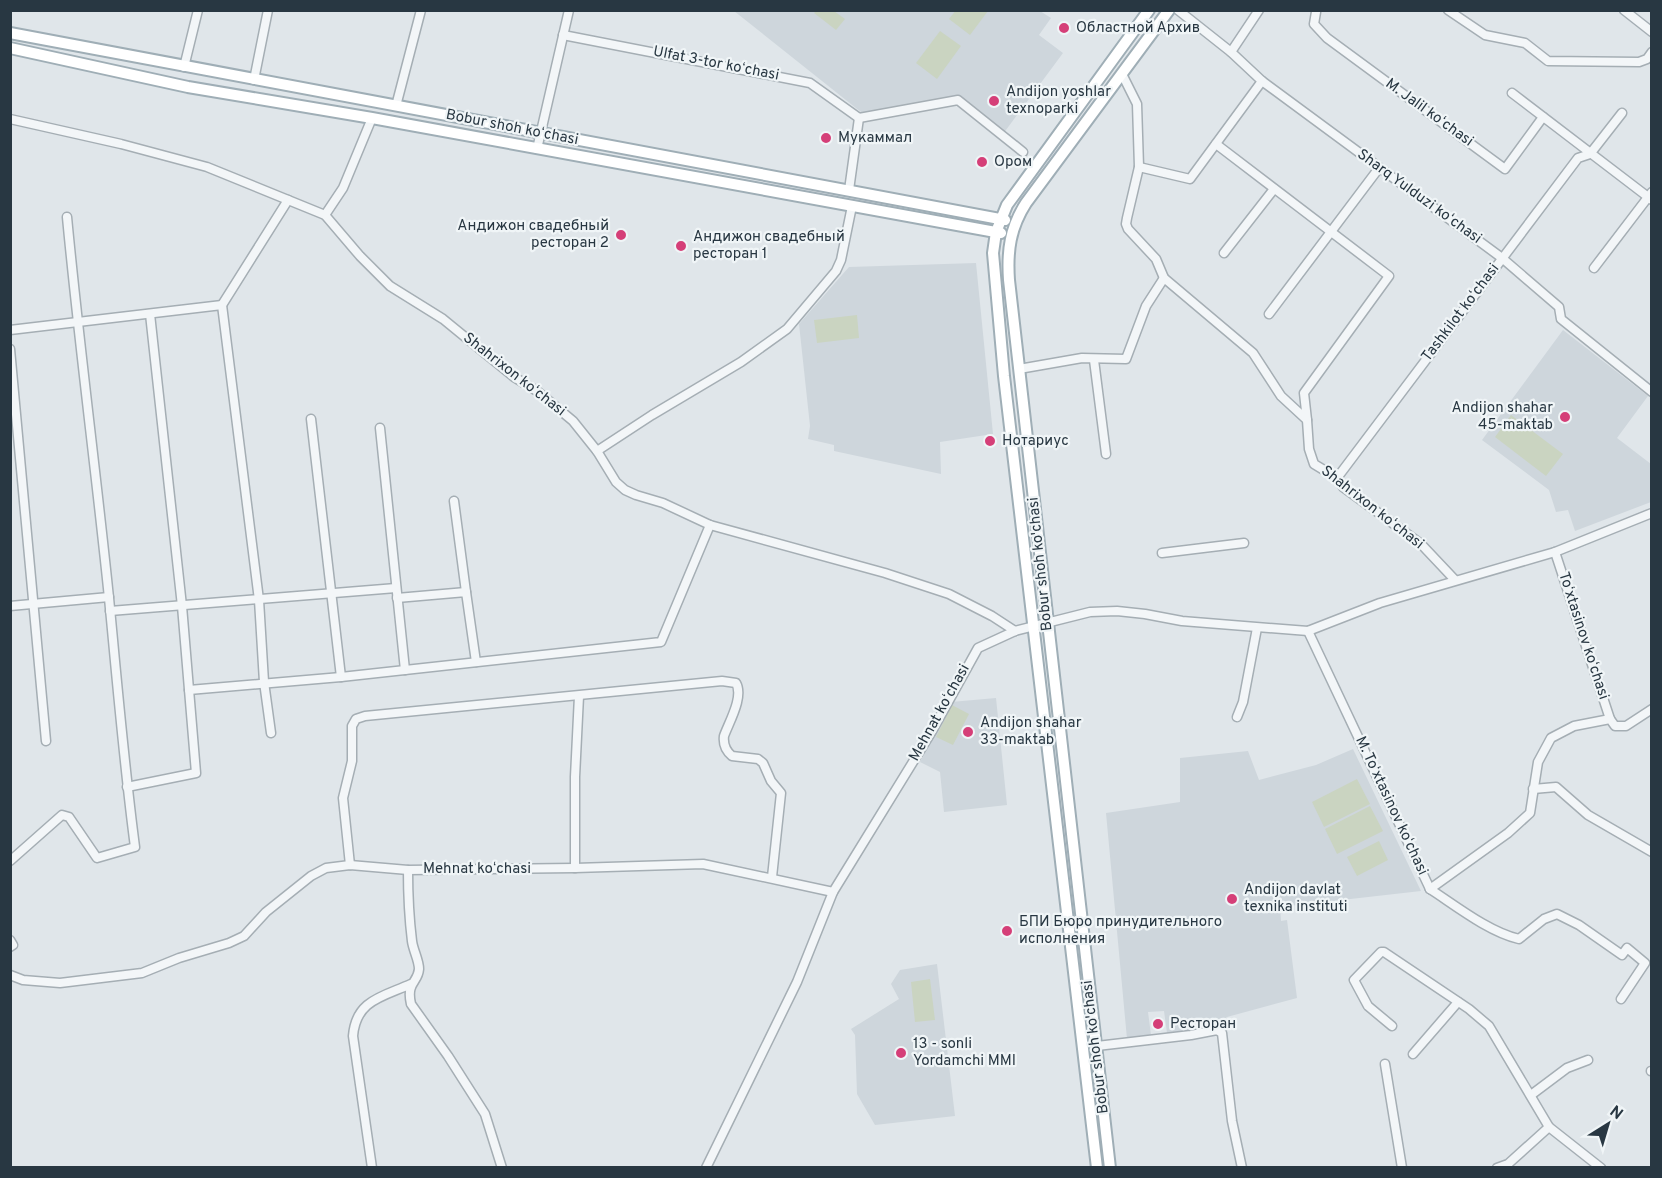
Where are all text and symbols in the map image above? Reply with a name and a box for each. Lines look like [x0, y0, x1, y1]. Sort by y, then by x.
place label: Областной Архив [1076, 19, 1200, 38]
marker: Областной Архив [1057, 21, 1071, 35]
street label: Ulfat 3-tor koʻchasi [651, 42, 781, 86]
street label: M. Jalil koʻchasi [1381, 75, 1477, 151]
place label: Andijon yoshlar texnoparki [1006, 83, 1111, 119]
marker: Andijon yoshlar texnoparki [987, 94, 1001, 108]
street label: Bobur shoh koʻchasi [444, 106, 580, 150]
place label: Мукаммал [838, 129, 912, 148]
marker: Мукаммал [819, 131, 833, 145]
street label: Sharq Yulduzi koʻchasi [1353, 145, 1485, 249]
place label: Ором [994, 153, 1032, 172]
marker: Ором [975, 155, 989, 169]
place label: Андижон свадебный ресторан 2 [457, 217, 609, 253]
marker: Андижон свадебный ресторан 2 [614, 228, 628, 242]
place label: Андижон свадебный ресторан 1 [693, 228, 845, 264]
marker: Андижон свадебный ресторан 1 [674, 239, 688, 253]
street label: Tashkilot koʻchasi [1418, 260, 1504, 366]
street label: Shahrixon koʻchasi [459, 329, 569, 421]
place label: Andijon shahar 45-maktab [1451, 399, 1553, 435]
marker: Andijon shahar 45-maktab [1558, 410, 1572, 424]
place label: Нотариус [1002, 432, 1069, 451]
marker: Нотариус [983, 434, 997, 448]
street label: Shahrixon koʻchasi [1317, 462, 1427, 554]
street label: Bobur shoh ko'chasi [1025, 496, 1057, 632]
street label: Toʻxtasinov koʻchasi [1553, 570, 1613, 702]
street label: Mehnat koʻchasi [905, 661, 975, 765]
place label: Andijon shahar 33-maktab [980, 714, 1082, 750]
marker: Andijon shahar 33-maktab [961, 725, 975, 739]
street label: M. Toʻxtasinov koʻchasi [1350, 733, 1432, 879]
street label: Mehnat koʻchasi [423, 860, 531, 879]
place label: Andijon davlat texnika instituti [1244, 881, 1348, 917]
marker: Andijon davlat texnika instituti [1225, 892, 1239, 906]
place label: БПИ Бюро принудительного исполнения [1019, 913, 1222, 949]
marker: БПИ Бюро принудительного исполнения [1000, 924, 1014, 938]
street label: Bobur shoh ko'chasi [1078, 979, 1114, 1115]
place label: Ресторан [1170, 1015, 1236, 1034]
marker: Ресторан [1151, 1017, 1165, 1031]
place label: 13 - sonli Yordamchi MMI [913, 1035, 1016, 1071]
marker: 13 - sonli Yordamchi MMI [894, 1046, 908, 1060]
north arrow [1578, 1094, 1638, 1154]
text: N [1605, 1102, 1626, 1125]

